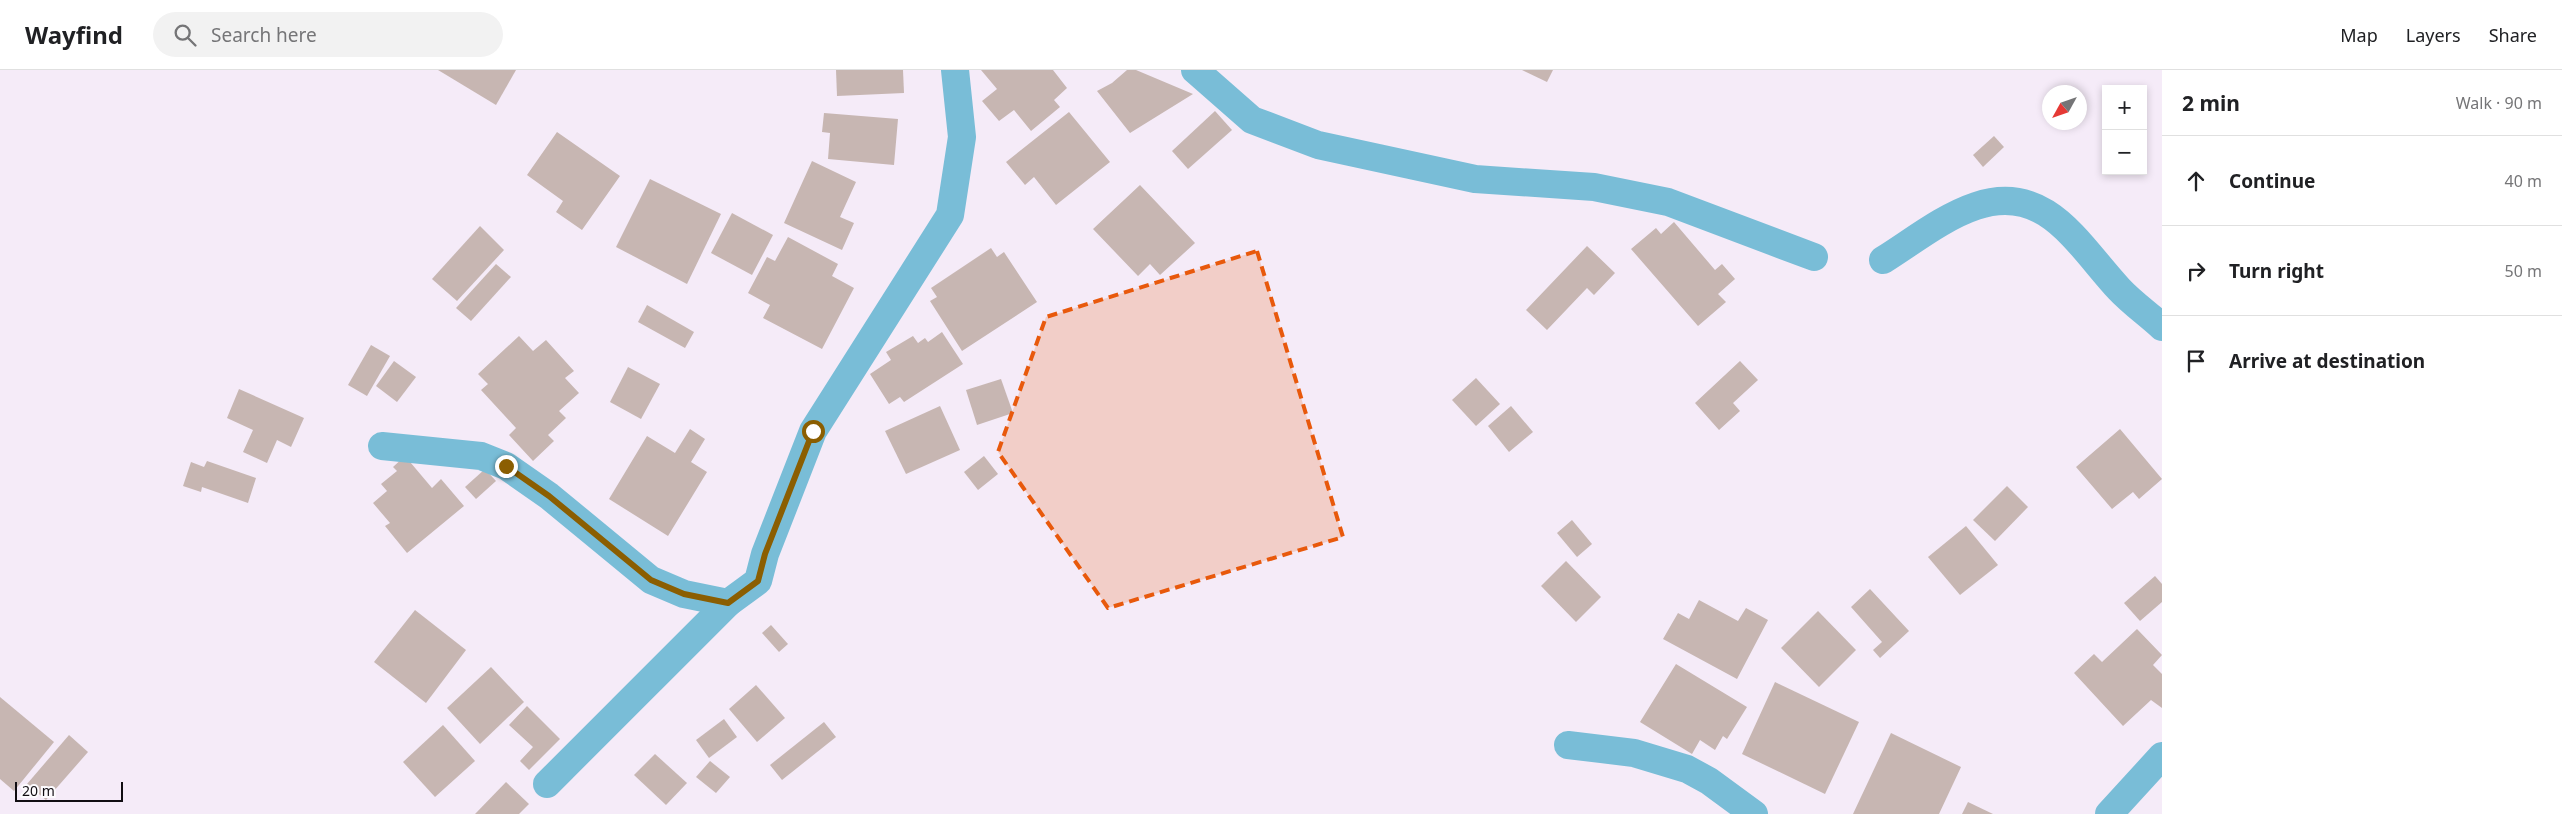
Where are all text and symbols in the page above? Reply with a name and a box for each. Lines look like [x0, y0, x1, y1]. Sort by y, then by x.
search box [153, 12, 503, 57]
text: Wayfind [25, 18, 123, 51]
icon: search [171, 21, 199, 49]
text: Search here [211, 22, 317, 48]
text: Map [2340, 23, 2378, 47]
text: Layers [2406, 23, 2461, 47]
text: Share [2489, 23, 2537, 47]
north arrow [2042, 85, 2087, 130]
map controls [2102, 85, 2147, 175]
button: + [2102, 85, 2147, 130]
text: 2 min [2182, 89, 2240, 117]
text: Walk · 90 m [2456, 92, 2542, 114]
button: − [2102, 130, 2147, 175]
icon: ahead [2182, 167, 2210, 195]
text: Continue [2229, 168, 2315, 194]
text: 40 m [2505, 170, 2542, 192]
icon: right [2182, 257, 2210, 285]
text: Turn right [2229, 258, 2324, 284]
text: 50 m [2505, 260, 2542, 282]
icon: arrive [2182, 347, 2210, 375]
text: Arrive at destination [2229, 348, 2425, 374]
route start [802, 420, 825, 443]
route end [495, 455, 518, 478]
scale bar [15, 779, 122, 802]
text: 20 m [22, 781, 55, 800]

